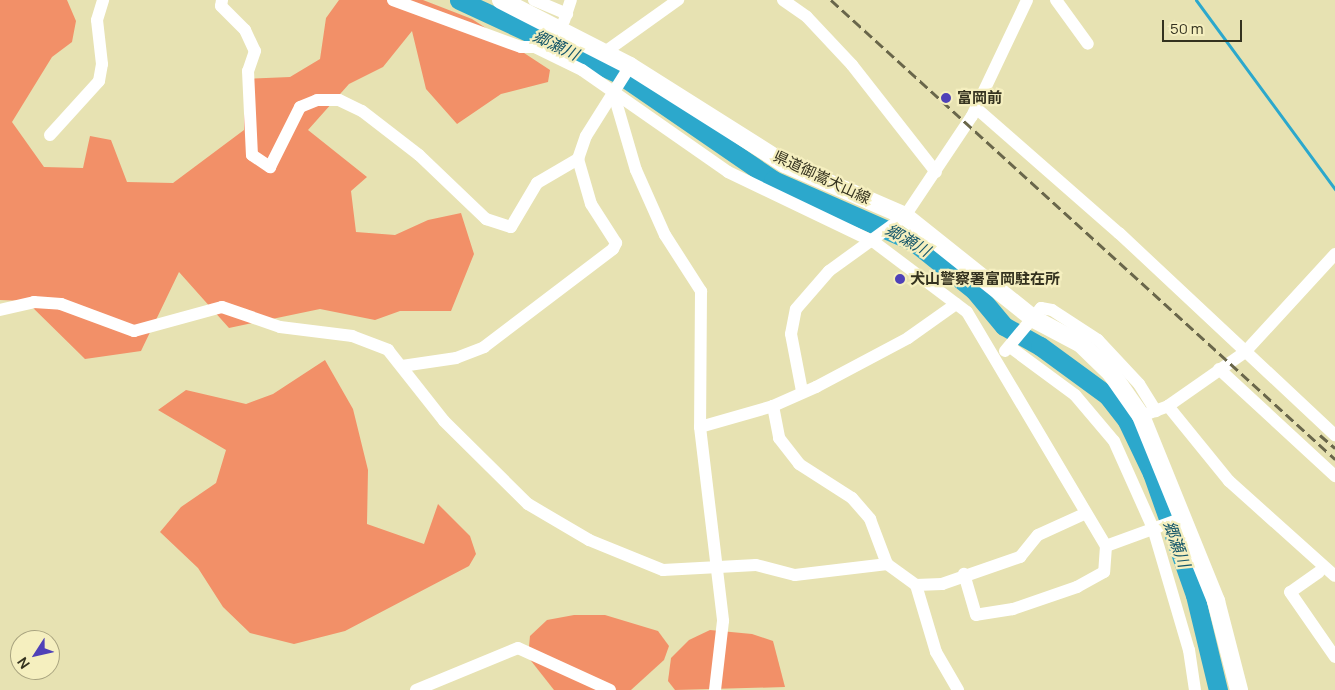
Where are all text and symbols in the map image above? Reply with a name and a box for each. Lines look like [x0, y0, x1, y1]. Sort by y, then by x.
scale bar [1165, 10, 1245, 42]
text: 50 m [1170, 18, 1204, 39]
water label: 郷瀬川 [530, 26, 582, 64]
place label: 富岡前 [957, 89, 1002, 107]
marker: 富岡前 [939, 91, 953, 105]
street label: 県道御嵩犬山線 [771, 147, 873, 207]
water label: 郷瀬川 [882, 220, 934, 260]
place label: 犬山警察署富岡駐在所 [910, 270, 1060, 288]
marker: 犬山警察署富岡駐在所 [894, 273, 906, 285]
water label: 郷瀬川 [1160, 518, 1194, 570]
north arrow [10, 630, 60, 680]
text: N [12, 654, 34, 673]

